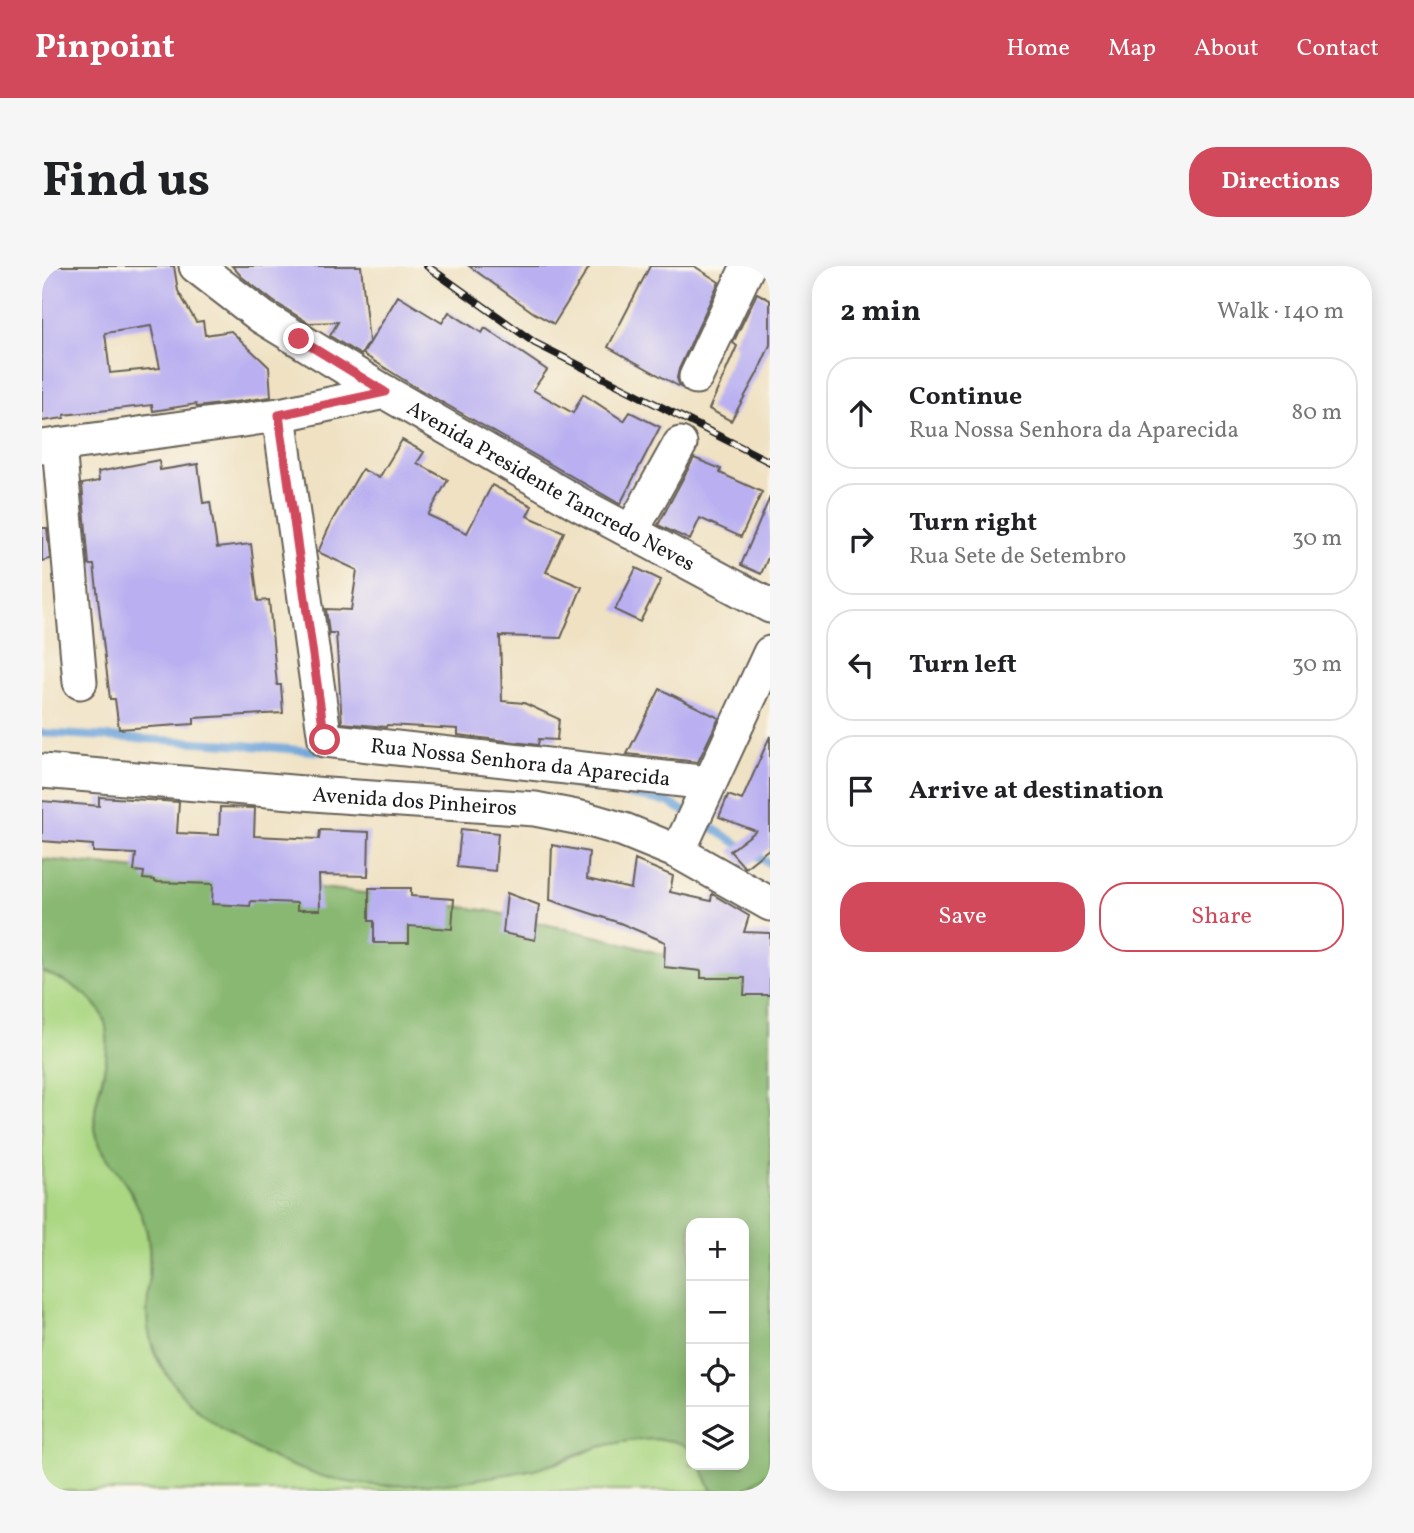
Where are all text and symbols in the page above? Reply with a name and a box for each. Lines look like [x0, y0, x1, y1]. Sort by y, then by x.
text: Pinpoint [35, 26, 175, 72]
text: Home [1006, 32, 1070, 66]
text: Map [1108, 32, 1156, 66]
text: About [1194, 32, 1259, 66]
text: Contact [1297, 32, 1379, 66]
button: Directions [1189, 147, 1372, 217]
text: Find us [42, 148, 210, 217]
text: 2 min [840, 291, 921, 333]
text: Walk · 140 m [1217, 296, 1344, 328]
route end [283, 323, 314, 354]
text: Continue [909, 379, 1022, 415]
icon: ahead [842, 394, 880, 432]
street label: Avenida Presidente Tancredo Neves [401, 395, 699, 579]
text: 80 m [1292, 397, 1342, 429]
text: Rua Nossa Senhora da Aparecida [909, 415, 1239, 447]
text: Turn right [909, 505, 1037, 541]
icon: right [842, 520, 880, 558]
text: 30 m [1292, 523, 1342, 555]
text: Rua Sete de Setembro [909, 541, 1126, 573]
icon: left [842, 646, 880, 684]
text: Turn left [909, 647, 1017, 683]
text: 30 m [1292, 649, 1342, 681]
route start [309, 724, 340, 755]
street label: Rua Nossa Senhora da Aparecida [369, 732, 672, 795]
icon: arrive [842, 772, 880, 810]
text: Arrive at destination [909, 773, 1164, 809]
street label: Avenida dos Pinheiros [311, 781, 518, 824]
button: Save [840, 882, 1085, 952]
button: Share [1099, 882, 1344, 952]
map controls [686, 1218, 749, 1470]
button: + [686, 1218, 749, 1281]
button: − [686, 1281, 749, 1344]
button: locate [686, 1344, 749, 1407]
button: layers [686, 1407, 749, 1470]

